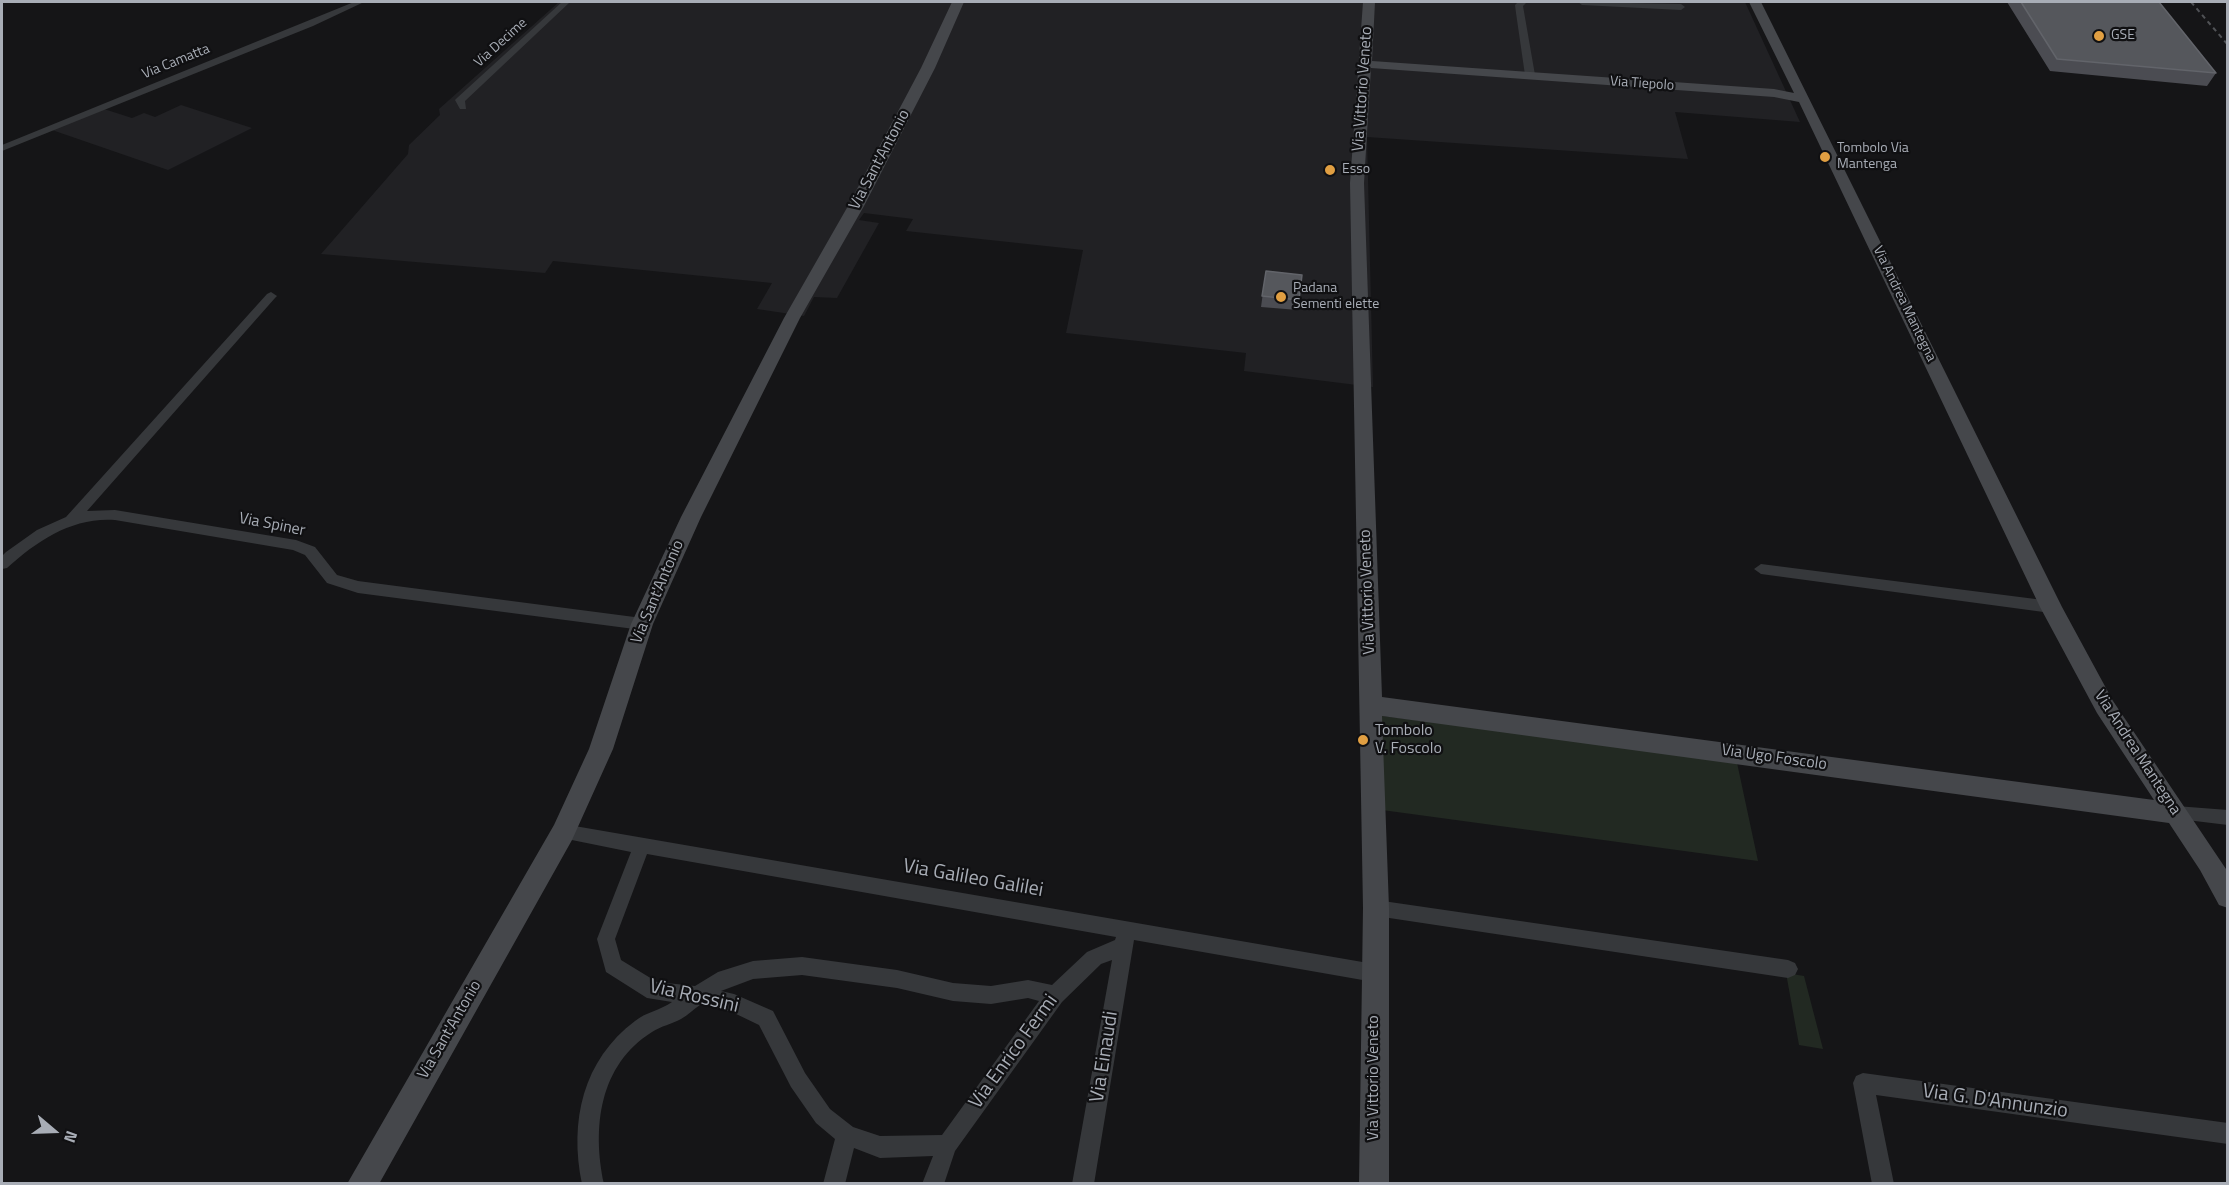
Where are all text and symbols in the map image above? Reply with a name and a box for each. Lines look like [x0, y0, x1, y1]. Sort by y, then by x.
street label: Via Decime [471, 15, 531, 71]
street label: Via Vittorio Veneto [1349, 26, 1377, 152]
place label: GSE [2111, 28, 2135, 44]
marker: GSE [2092, 29, 2106, 43]
street label: Via Camatta [140, 41, 212, 83]
street label: Via Tiepolo [1609, 73, 1675, 95]
street label: Via Sant'Antonio [846, 107, 914, 213]
place label: Tombolo Via Mantenga [1837, 141, 1909, 174]
marker: Tombolo Via Mantenga [1818, 150, 1832, 164]
place label: Esso [1342, 162, 1370, 178]
marker: Esso [1323, 163, 1337, 177]
street label: Via Andrea Mantegna [1869, 244, 1939, 364]
place label: Padana Sementi elette [1293, 281, 1379, 314]
marker: Padana Sementi elette [1274, 290, 1288, 304]
street label: Via Spiner [237, 509, 307, 541]
street label: Via Vittorio Veneto [1356, 529, 1380, 655]
street label: Via Sant'Antonio [628, 537, 688, 647]
street label: Via Andrea Mantegna [2090, 687, 2184, 819]
place label: Tombolo V. Foscolo [1375, 721, 1442, 759]
marker: Tombolo V. Foscolo [1356, 733, 1370, 747]
street label: Via Ugo Foscolo [1720, 741, 1828, 775]
street label: Via Galileo Galilei [901, 855, 1045, 903]
street label: Via Rossini [647, 975, 741, 1019]
street label: Via Sant'Antonio [414, 977, 486, 1083]
street label: Via Enrico Fermi [965, 990, 1063, 1114]
street label: Via Einaudi [1086, 1010, 1124, 1104]
street label: Via Vittorio Veneto [1364, 1015, 1384, 1141]
street label: Via G. D'Annunzio [1921, 1080, 2069, 1124]
north arrow [24, 1101, 84, 1161]
text: N [58, 1128, 84, 1146]

